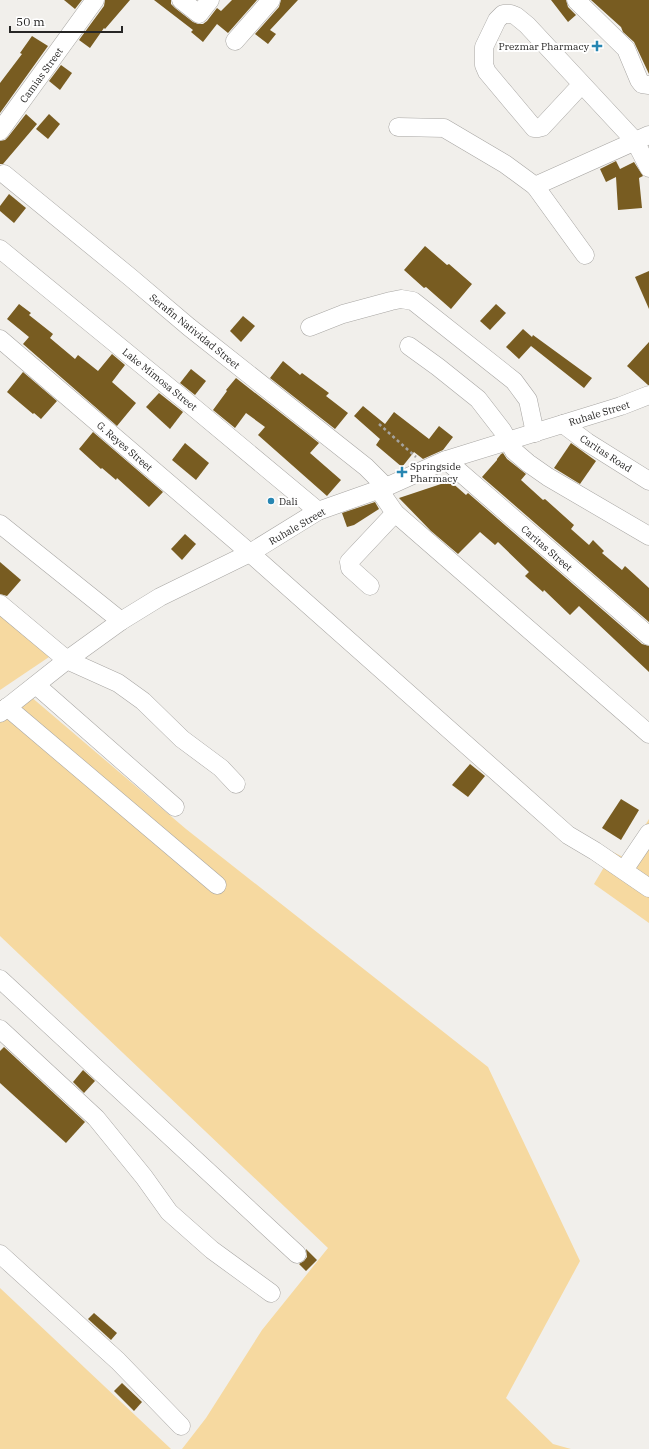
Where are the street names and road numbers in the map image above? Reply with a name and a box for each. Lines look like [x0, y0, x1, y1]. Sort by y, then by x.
street label: Camias Street [17, 45, 66, 106]
street label: Serafin Natividad Street [147, 291, 243, 372]
street label: Lake Mimosa Street [120, 345, 200, 414]
street label: Ruhale Street [567, 398, 632, 429]
street label: G. Reyes Street [94, 419, 156, 474]
street label: Caritas Road [577, 432, 634, 475]
street label: Ruhale Street [267, 505, 328, 548]
street label: Caritas Street [518, 523, 575, 574]

